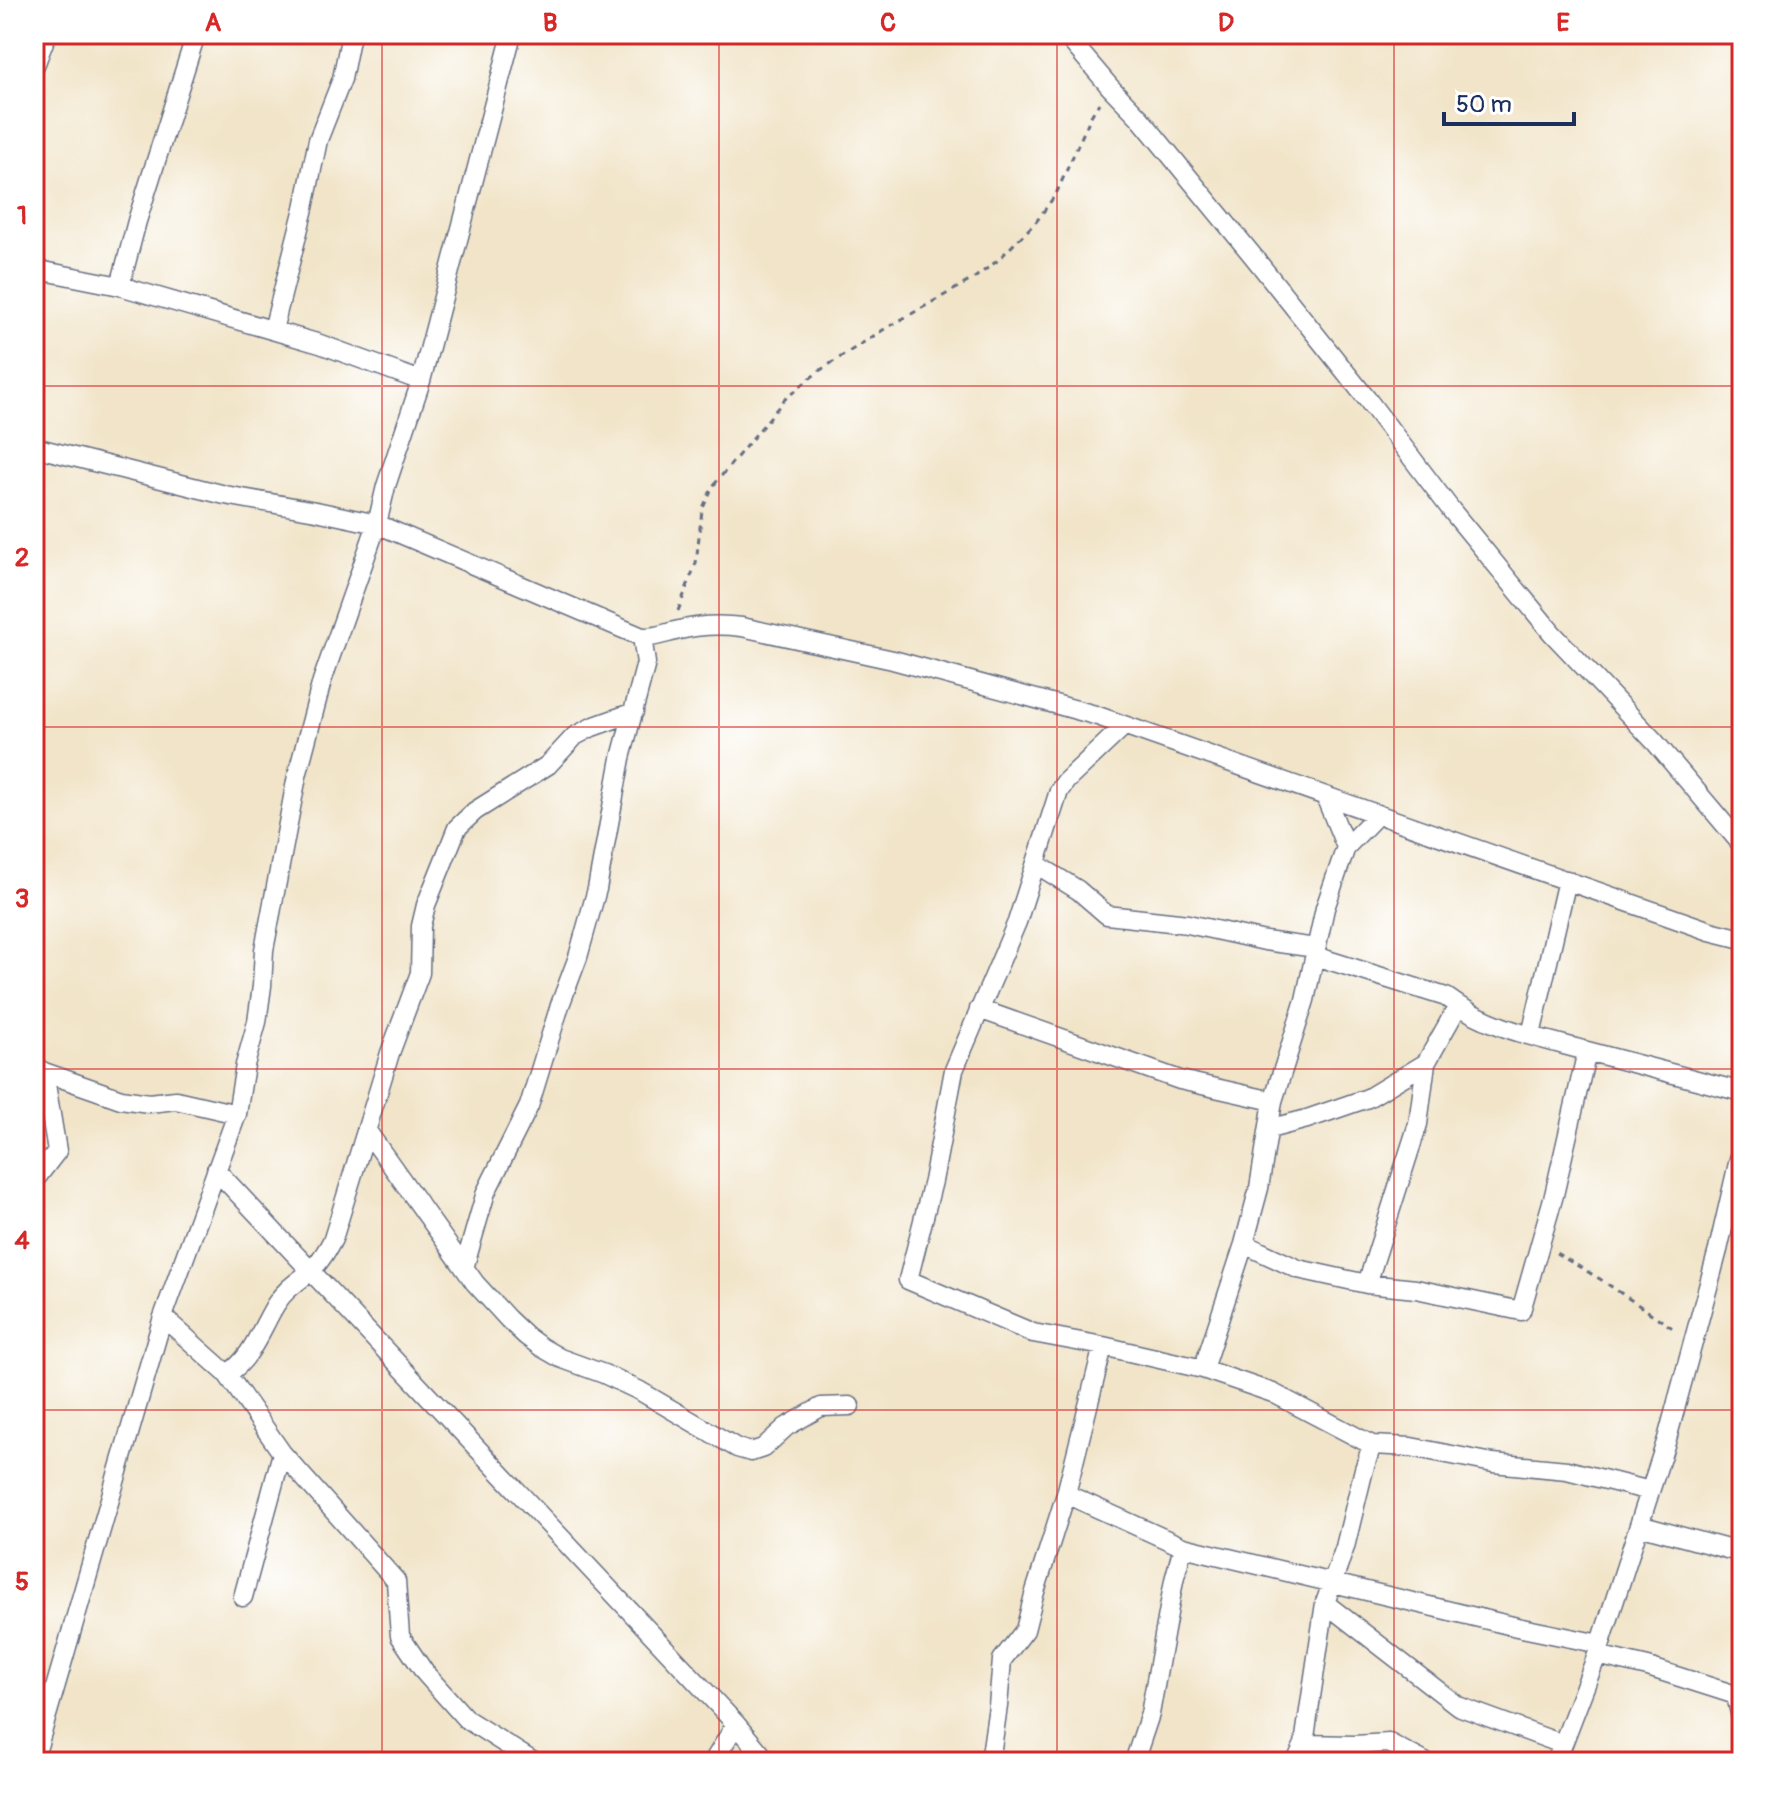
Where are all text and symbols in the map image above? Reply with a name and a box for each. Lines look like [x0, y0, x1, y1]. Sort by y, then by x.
text: A [205, 7, 222, 39]
text: B [543, 7, 557, 39]
text: C [880, 7, 896, 39]
text: D [1218, 7, 1234, 39]
text: E [1556, 7, 1570, 39]
scale bar [1444, 76, 1574, 126]
text: 50 m [1456, 90, 1512, 119]
text: 1 [17, 200, 27, 232]
text: 2 [15, 542, 29, 574]
text: 3 [15, 883, 29, 915]
text: 4 [14, 1225, 30, 1257]
text: 5 [15, 1566, 29, 1598]

